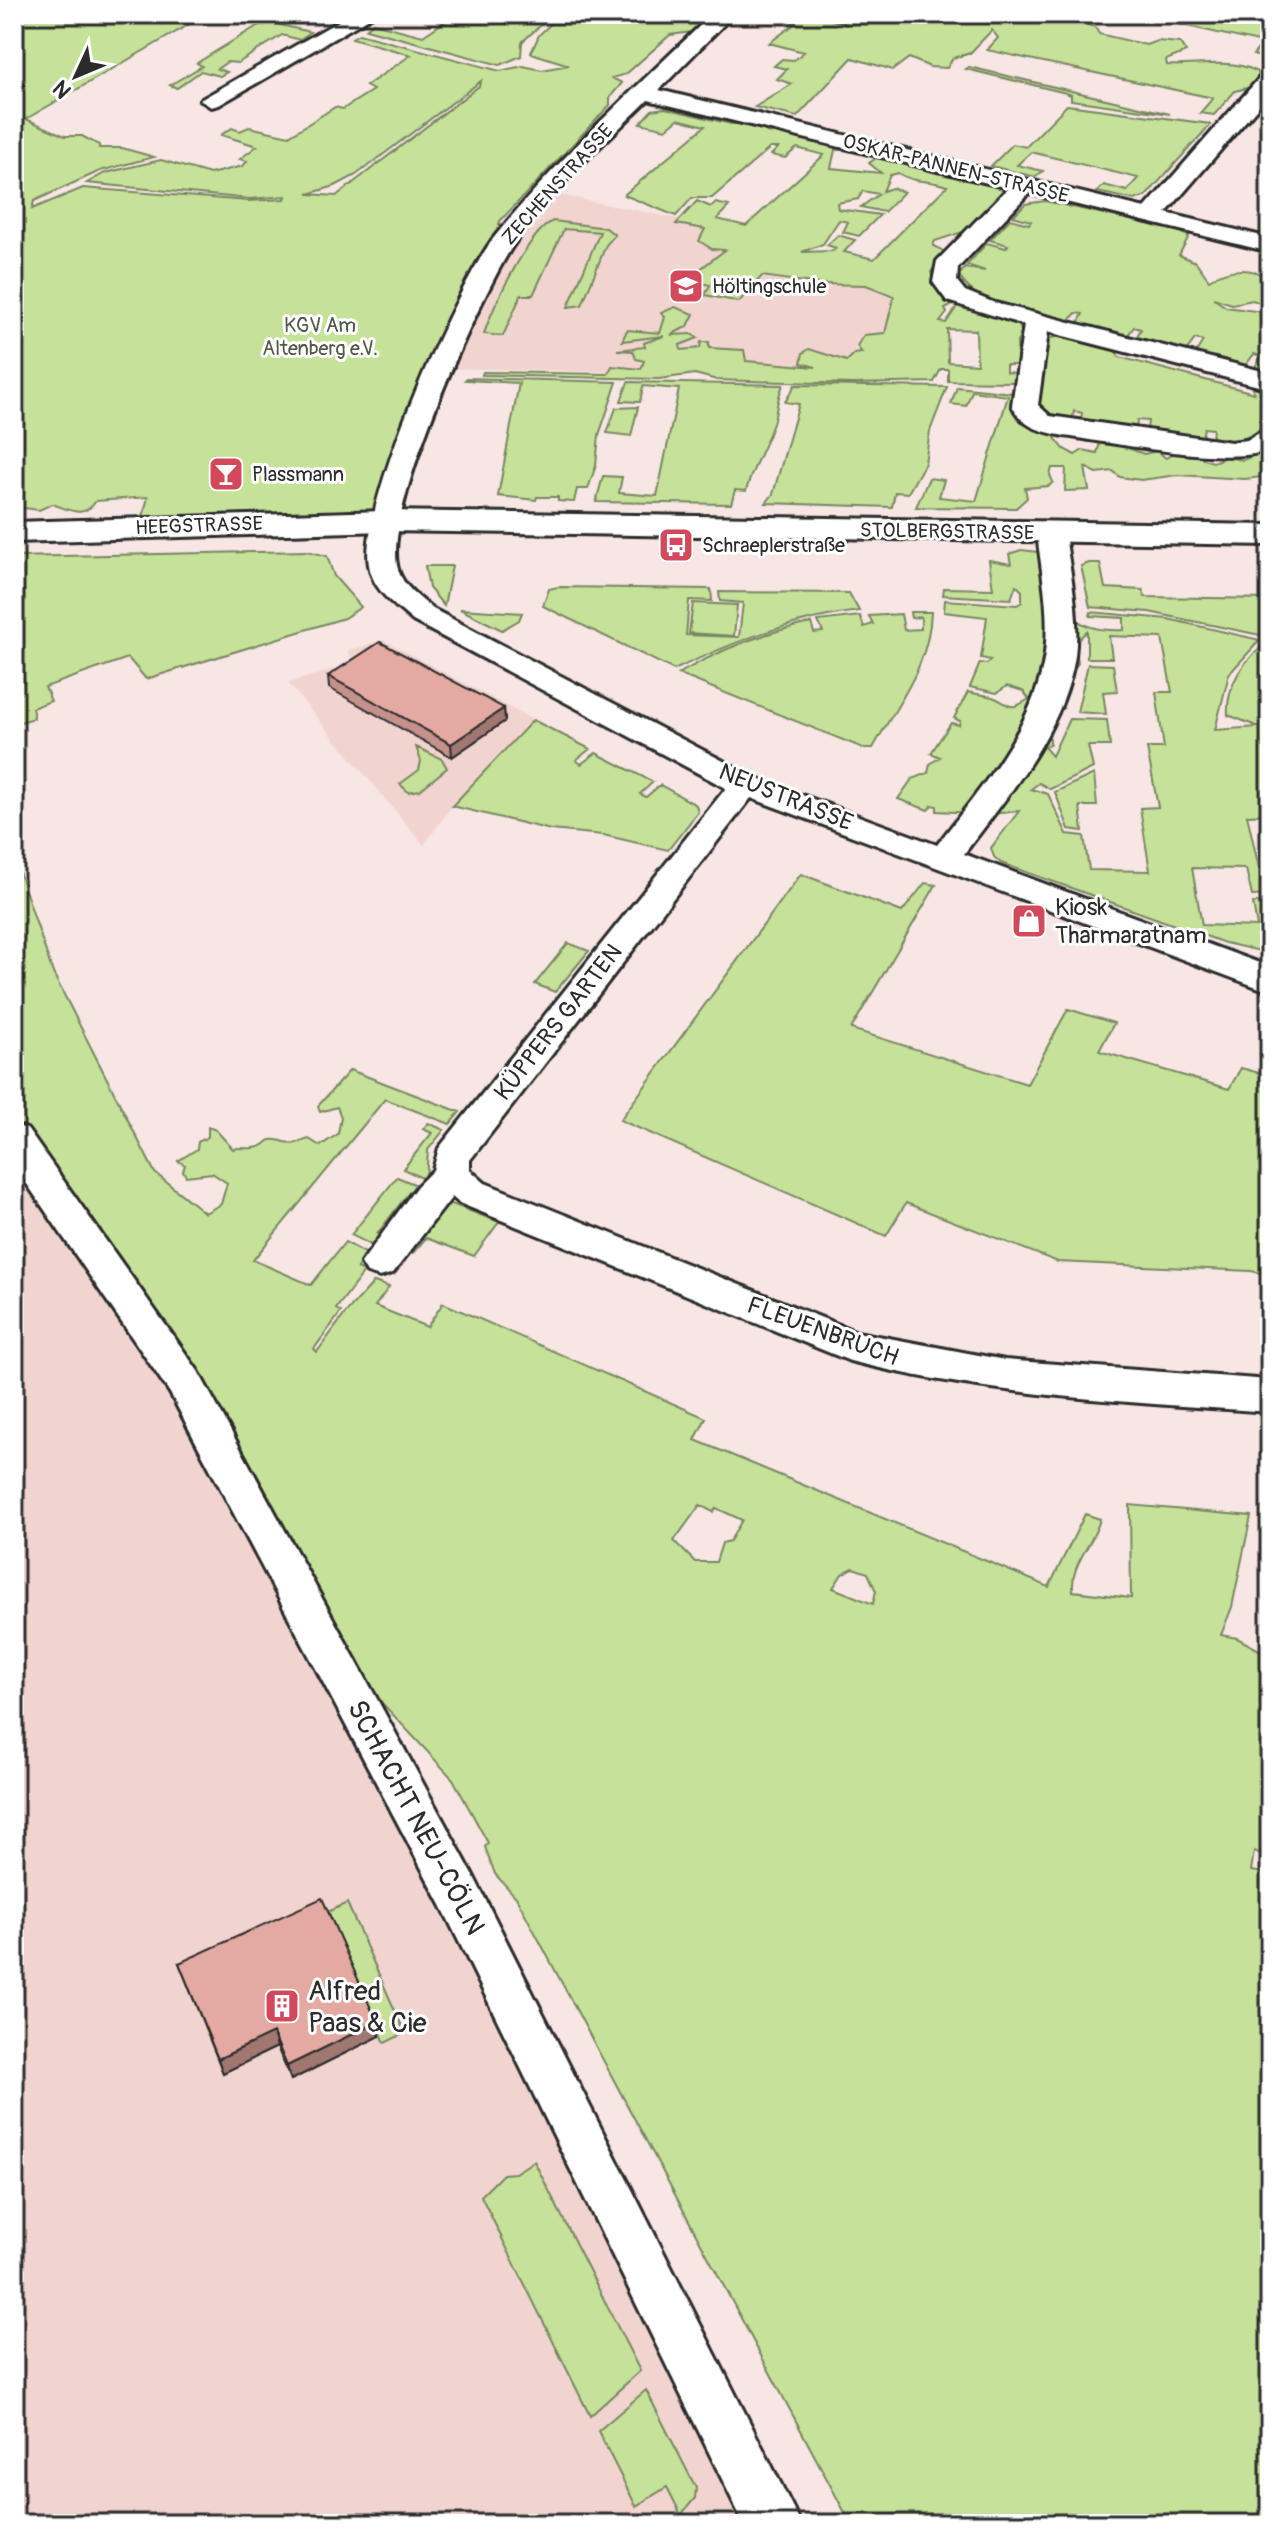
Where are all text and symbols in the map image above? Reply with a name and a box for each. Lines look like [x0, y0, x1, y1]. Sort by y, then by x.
north arrow [36, 36, 116, 116]
text: N [47, 74, 78, 104]
street label: ZECHENSTRASSE [496, 119, 618, 250]
street label: OSKAR-PANNEN-STRASSE [840, 128, 1071, 209]
school or university icon: Höltingschule [667, 267, 705, 305]
place label: Höltingschule [712, 274, 826, 299]
park label: KGV Am Altenberg e.V. [262, 313, 378, 361]
bar icon: Plassmann [207, 455, 245, 493]
place label: Plassmann [252, 462, 344, 487]
street label: HEEGSTRASSE [135, 511, 263, 540]
street label: STOLBERGSTRASSE [860, 517, 1034, 546]
bus stop icon: Schraeplerstraße [657, 526, 695, 564]
place label: Schraeplerstraße [702, 533, 845, 558]
street label: NEUSTRASSE [715, 757, 857, 837]
place label: Kiosk Tharmaratnam [1055, 893, 1207, 950]
shop icon: Kiosk Tharmaratnam [1010, 902, 1048, 940]
street label: KÜPPERS GARTEN [488, 938, 629, 1106]
street label: FLEUENBRUCH [743, 1291, 902, 1372]
street label: SCHACHT NEU-CÖLN [339, 1694, 492, 1941]
place label: Alfred Paas & Cie [308, 1974, 427, 2041]
building icon: Alfred Paas & Cie [263, 1987, 301, 2025]

